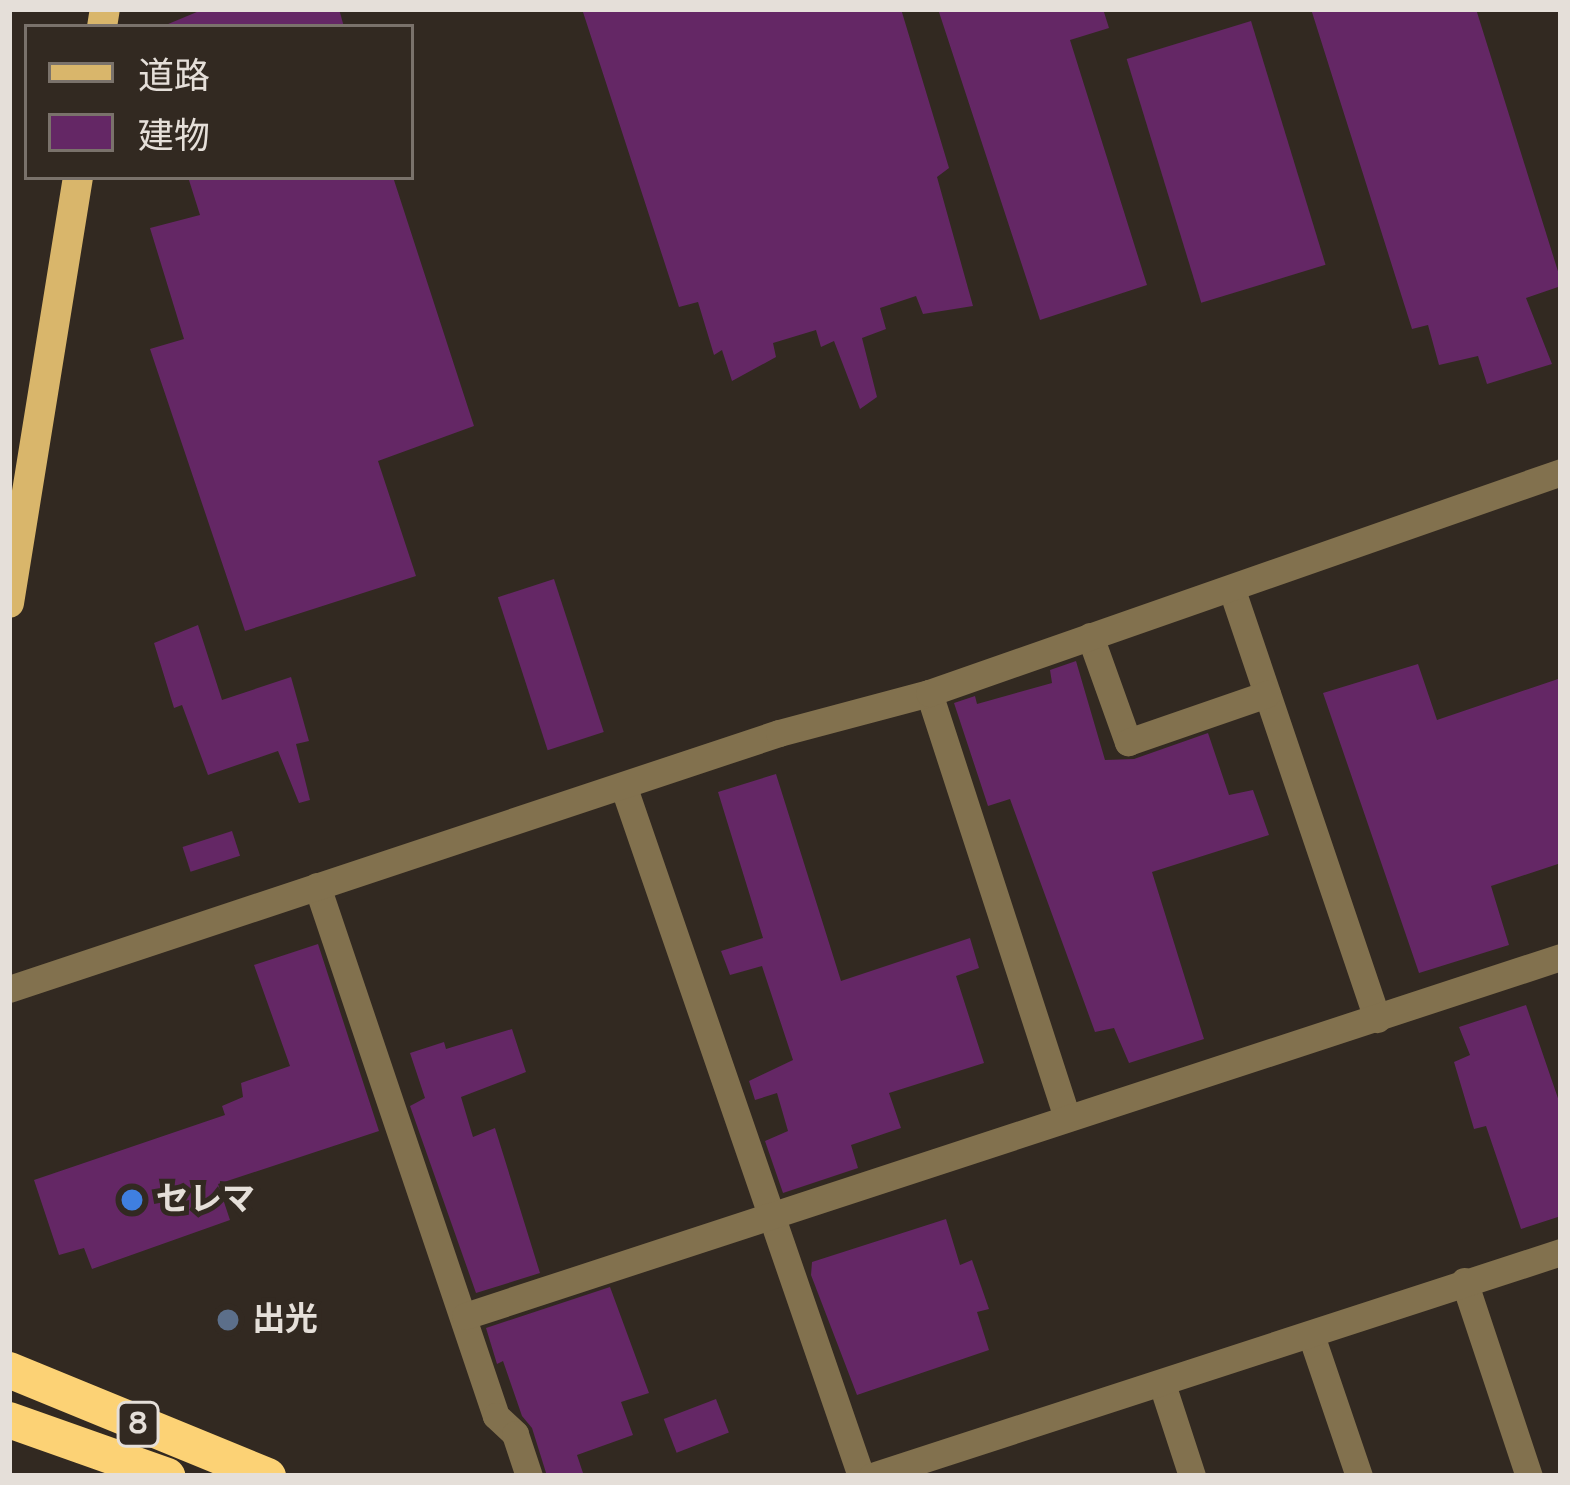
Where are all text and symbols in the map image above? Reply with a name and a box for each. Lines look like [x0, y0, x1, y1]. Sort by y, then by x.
legend [24, 24, 414, 180]
text: 道路 [138, 55, 210, 98]
text: 建物 [138, 115, 210, 158]
place label: セレマ [156, 1180, 255, 1220]
marker: セレマ [119, 1187, 145, 1213]
place label: 出光 [252, 1300, 318, 1340]
marker: 出光 [215, 1307, 241, 1333]
road number: 8 [114, 1400, 162, 1448]

